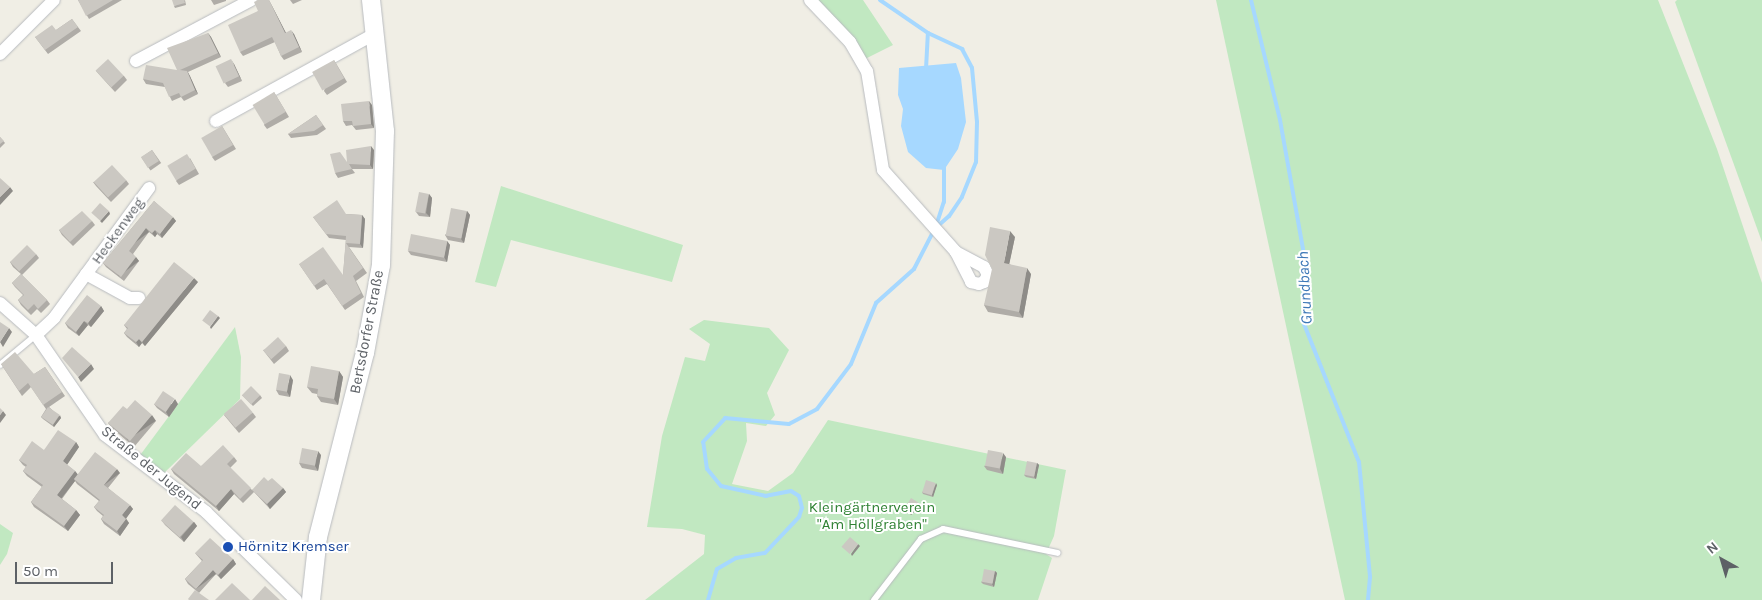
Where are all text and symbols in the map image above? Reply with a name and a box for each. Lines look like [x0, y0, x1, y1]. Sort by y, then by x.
street label: Heckenweg [88, 194, 148, 268]
water label: Grundbach [1293, 251, 1317, 325]
street label: Bertsdorfer Straße [346, 269, 388, 395]
street label: Straße der Jugend [97, 422, 205, 514]
park label: Kleingärtnerverein "Am Höllgraben" [809, 498, 935, 533]
north arrow [1697, 535, 1747, 585]
place label: Hörnitz Kremser [238, 538, 349, 556]
text: N [1703, 538, 1721, 558]
marker: Hörnitz Kremser [222, 541, 234, 553]
scale bar [18, 552, 115, 584]
text: 50 m [23, 562, 58, 580]

